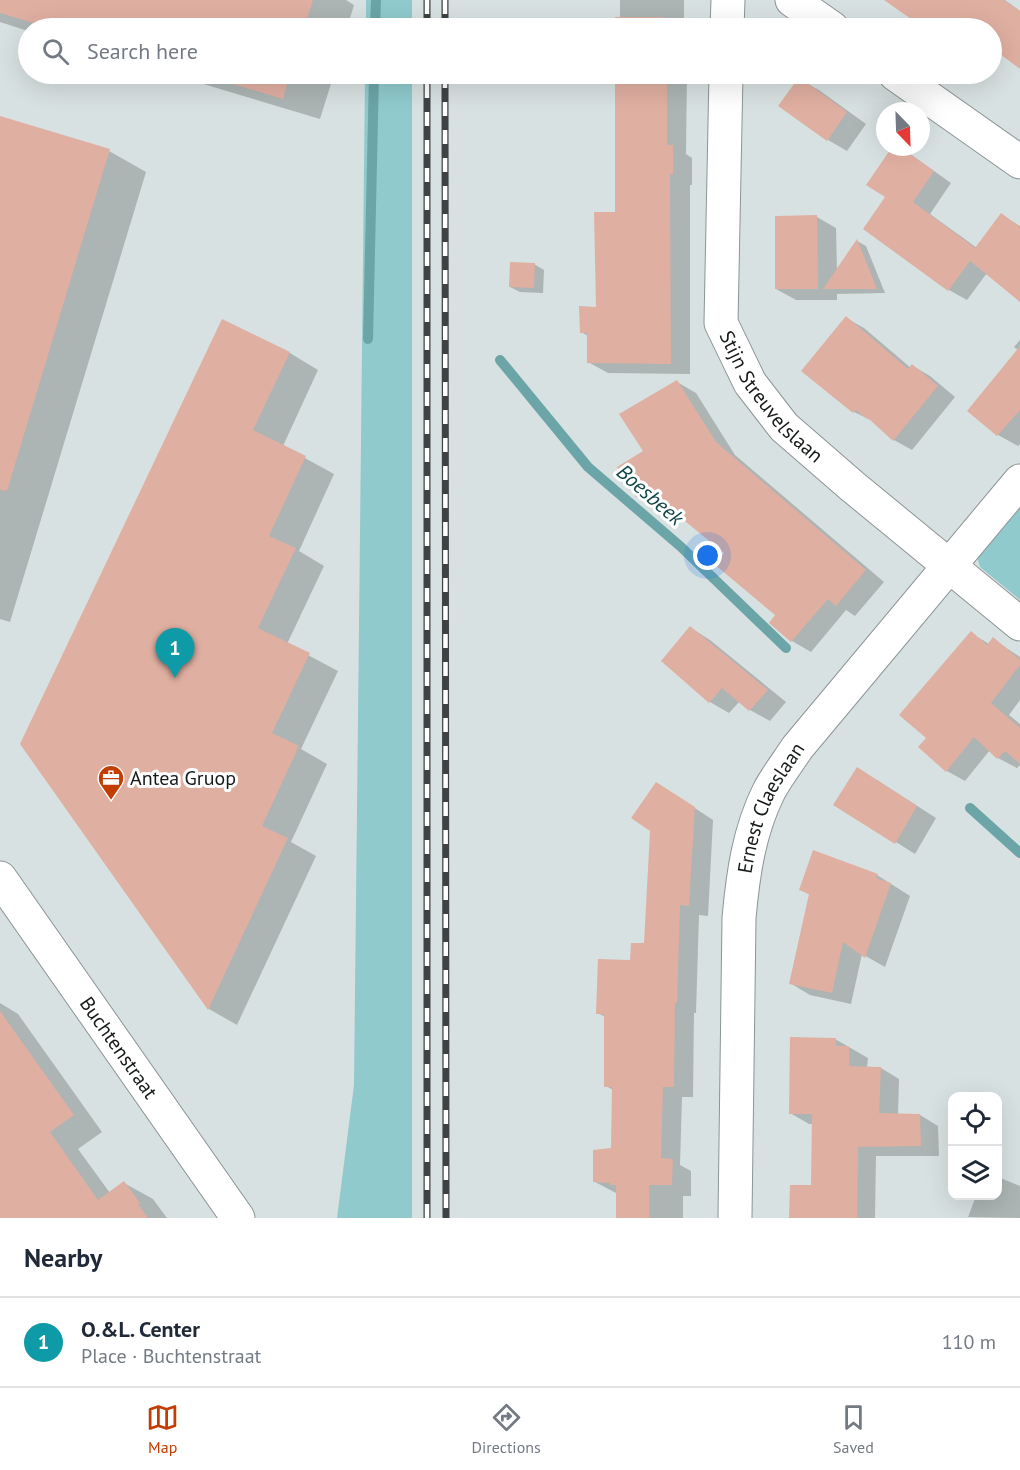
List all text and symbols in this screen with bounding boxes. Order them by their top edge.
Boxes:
search box [18,18,1002,84]
icon: search [39,35,72,68]
text: Search here [87,37,198,65]
north arrow [876,102,930,156]
street label: Stijn Streuvelslaan [714,326,829,468]
water label: Boesbeek [611,458,691,532]
your location [693,541,722,570]
pin: 1 [156,628,195,678]
street label: Ernest Claeslaan [731,737,810,875]
office icon: Antea Gruop [96,763,126,801]
place label: Antea Gruop [130,765,236,791]
street label: Buchtenstraat [74,991,164,1104]
map controls [948,1092,1002,1200]
button: locate [948,1092,1002,1146]
button: layers [948,1146,1002,1200]
text: Nearby [24,1241,102,1274]
text: O.&L. Center [81,1315,200,1343]
text: 1 [38,1329,49,1355]
text: 110 m [942,1329,996,1355]
text: Place · Buchtenstraat [81,1343,261,1369]
tab: Map [146,1401,179,1457]
tab: Directions [472,1401,541,1457]
tab: Saved [833,1401,874,1457]

